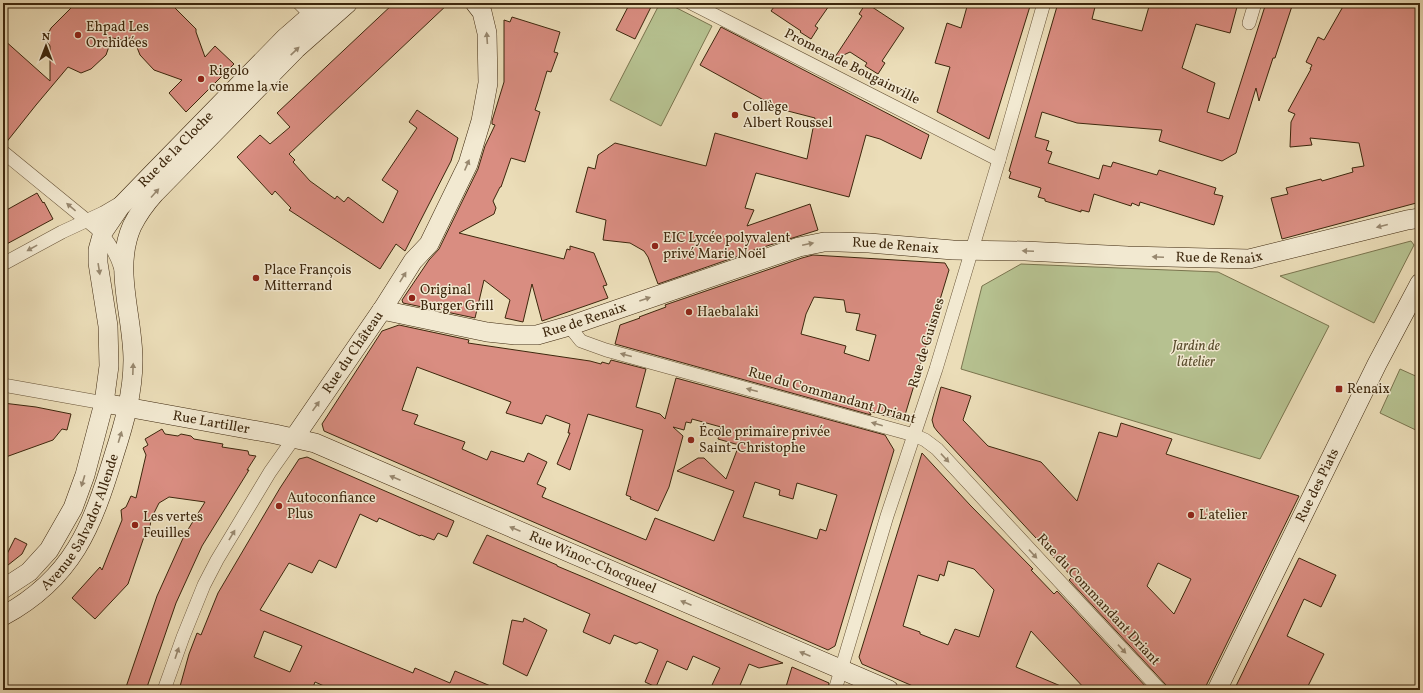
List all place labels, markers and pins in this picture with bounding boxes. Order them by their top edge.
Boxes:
place label: Ehpad Les Orchidées [86,18,149,53]
marker: Ehpad Les Orchidées [73,30,83,40]
place label: Rigolo comme la vie [209,62,289,97]
marker: Rigolo comme la vie [196,74,206,84]
place label: Collège Albert Roussel [743,98,832,133]
marker: Collège Albert Roussel [730,110,740,120]
place label: EIC Lycée polyvalent privé Marie Noël [663,229,791,264]
marker: EIC Lycée polyvalent privé Marie Noël [650,241,660,251]
place label: Place François Mitterrand [264,261,352,296]
marker: Place François Mitterrand [251,273,261,283]
place label: Original Burger Grill [420,281,494,316]
marker: Original Burger Grill [407,293,417,303]
place label: Haebalaki [697,303,759,322]
marker: Haebalaki [684,307,694,317]
place label: Renaix [1347,380,1390,399]
marker: Renaix [1334,384,1344,394]
place label: École primaire privée Saint-Christophe [699,423,831,458]
marker: École primaire privée Saint-Christophe [686,435,696,445]
place label: Autoconfiance Plus [287,489,376,524]
marker: Autoconfiance Plus [274,501,284,511]
place label: L'atelier [1199,506,1247,525]
place label: Les vertes Feuilles [143,508,203,543]
marker: L'atelier [1186,510,1196,520]
marker: Les vertes Feuilles [130,520,140,530]

